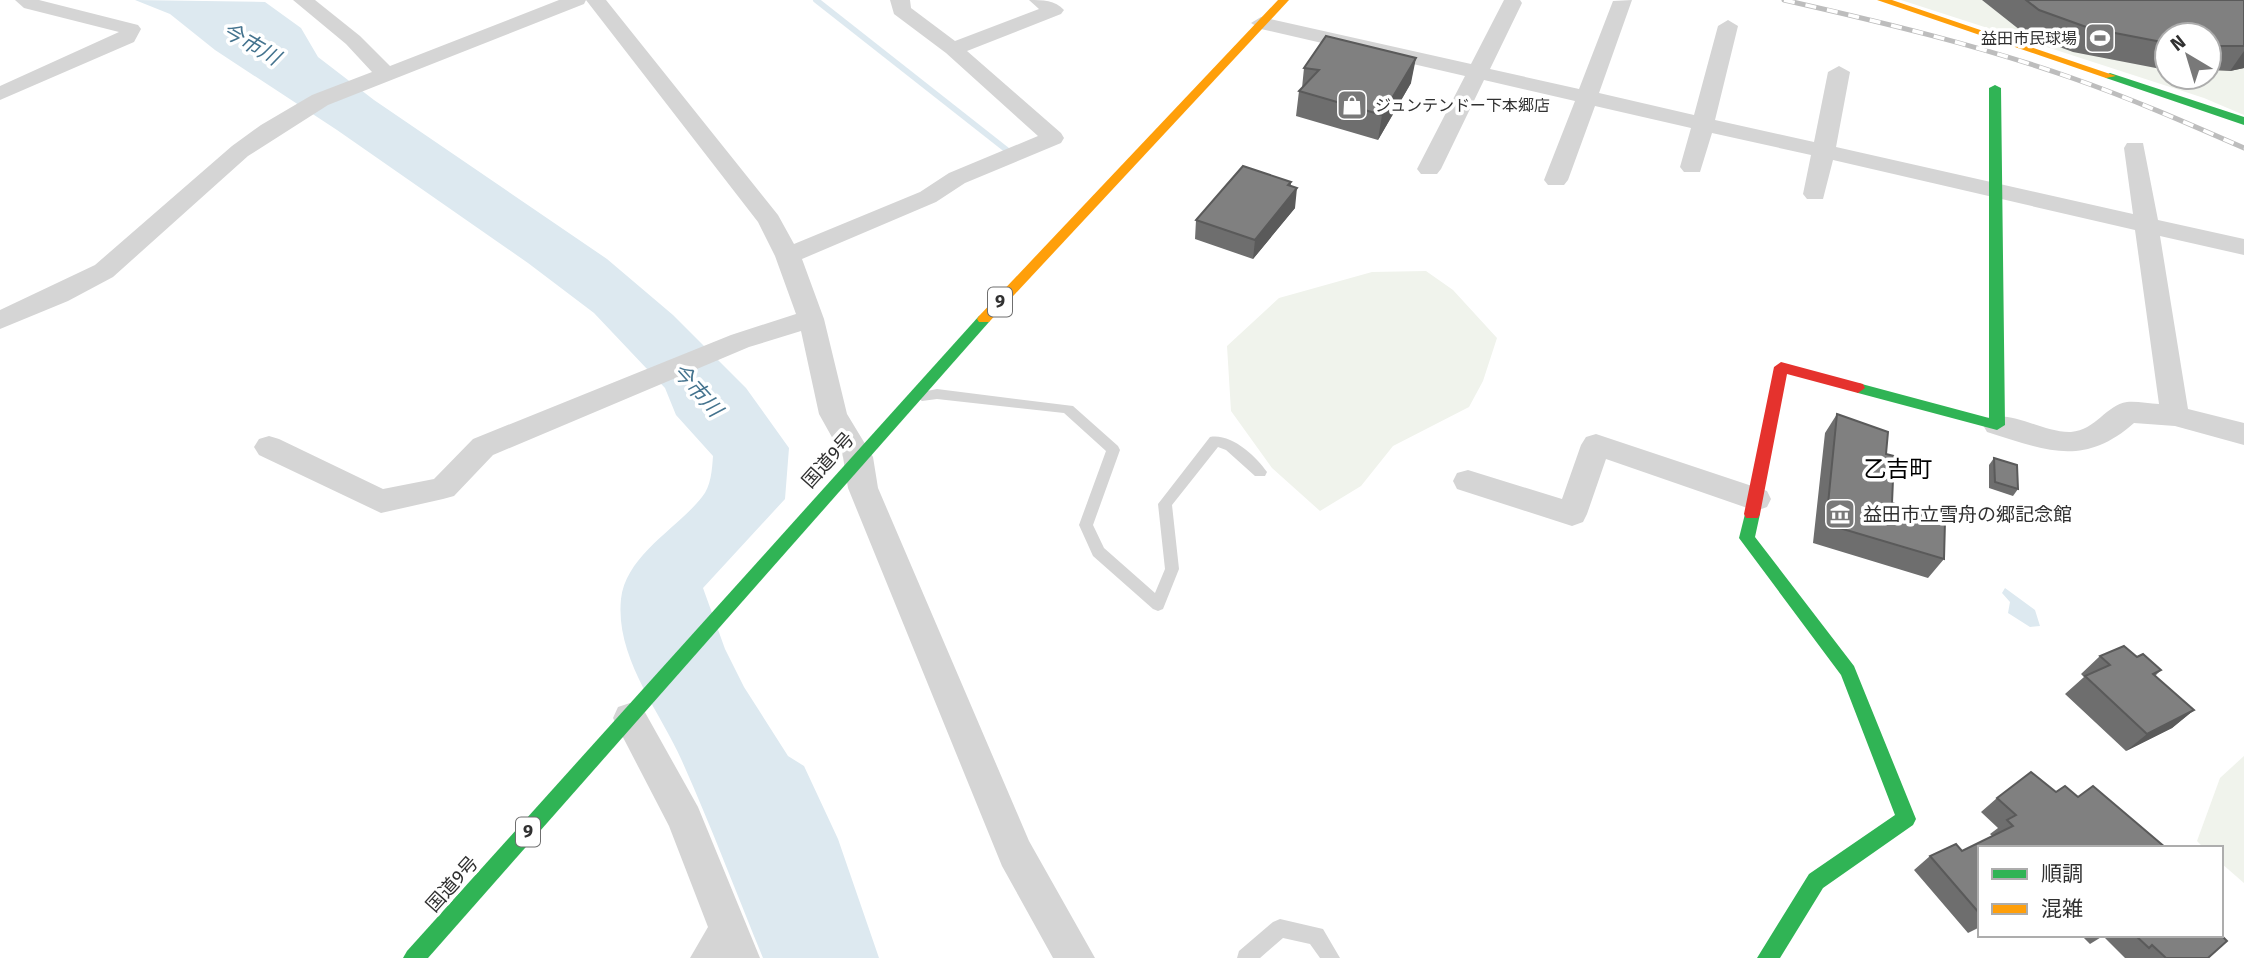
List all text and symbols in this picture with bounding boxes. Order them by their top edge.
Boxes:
water label: 今市川 [217,17,287,72]
sports icon: 益田市民球場 [2083,21,2117,55]
north arrow [2153,21,2223,91]
place label: 益田市民球場 [1981,29,2077,48]
text: N [2166,30,2190,56]
shop icon: ジュンテンドー下本郷店 [1335,88,1369,122]
place label: ジュンテンドー下本郷店 [1375,96,1550,115]
road number: 9 [988,288,1012,316]
water label: 今市川 [666,358,729,424]
street label: 国道9号 [797,427,859,493]
district label: 乙吉町 [1864,455,1933,483]
museum icon: 益田市立雪舟の郷記念館 [1823,497,1857,531]
place label: 益田市立雪舟の郷記念館 [1863,503,2072,526]
road number: 9 [516,818,540,846]
legend [1978,846,2223,937]
street label: 国道9号 [421,851,483,917]
text: 順調 [2041,861,2083,887]
text: 混雑 [2041,896,2083,922]

